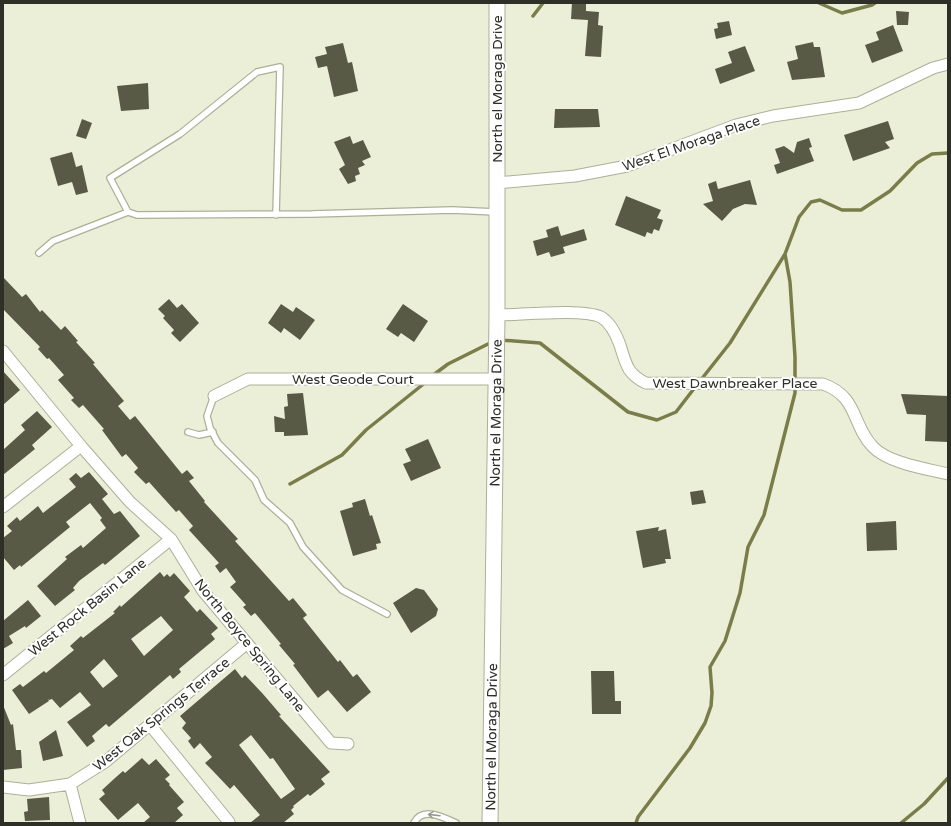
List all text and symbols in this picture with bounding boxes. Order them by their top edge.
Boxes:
street label: North el Moraga Drive [489,15,506,163]
street label: West El Moraga Place [620,112,762,175]
street label: North el Moraga Drive [487,339,506,487]
street label: West Geode Court [292,371,415,388]
street label: West Dawnbreaker Place [652,375,818,392]
street label: West Rock Basin Lane [25,555,150,660]
street label: North Boyce Spring Lane [191,575,309,715]
street label: West Oak Springs Terrace [90,654,233,775]
street label: North el Moraga Drive [482,663,501,811]
one-way arrow [428,811,441,819]

